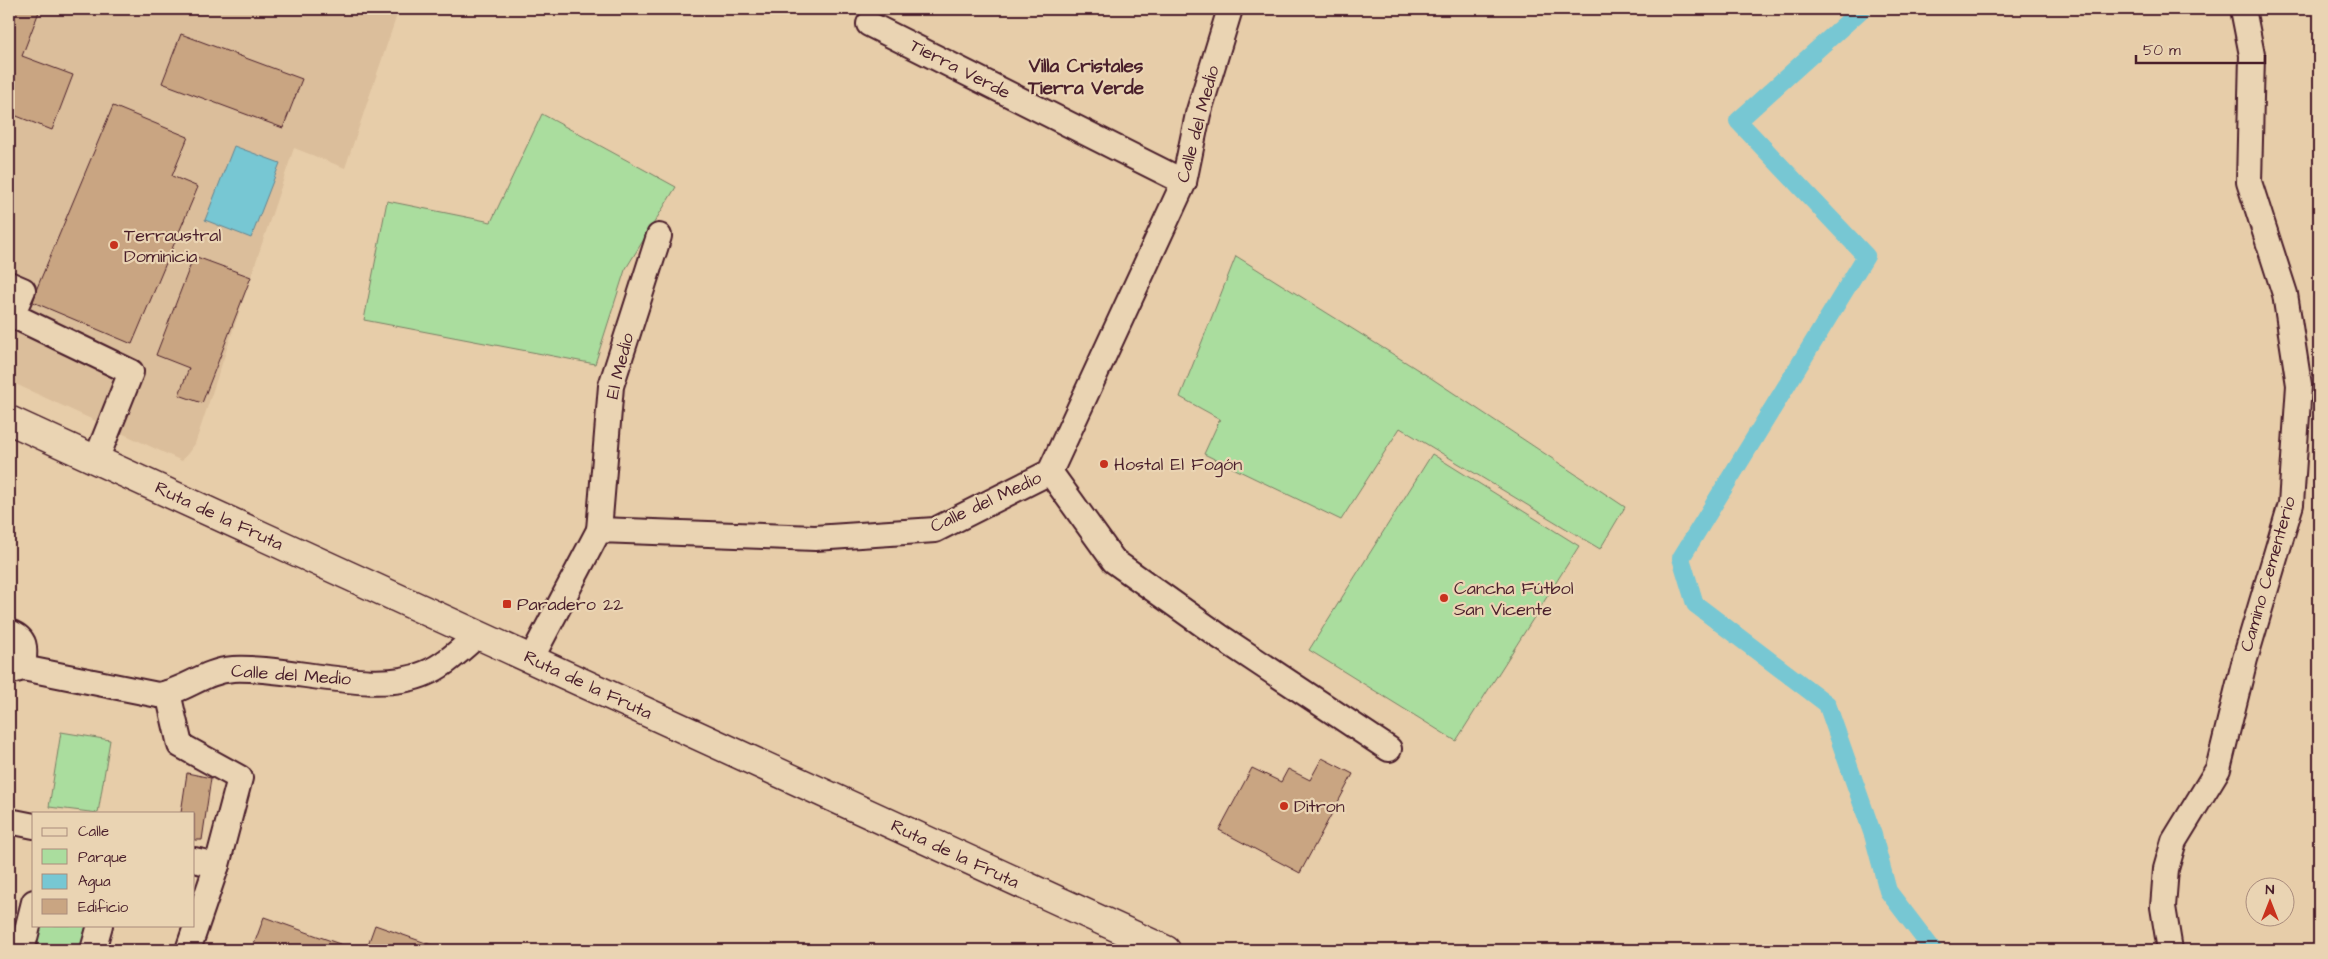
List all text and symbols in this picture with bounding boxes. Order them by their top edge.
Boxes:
scale bar [2136,32,2264,64]
street label: Tierra Verde [905,33,1015,105]
text: 50 m [2143,40,2181,61]
district label: Villa Cristales Tierra Verde [1027,53,1145,102]
street label: Calle del Medio [1170,63,1226,185]
place label: Terraustral Dominicia [124,223,222,269]
marker: Terraustral Dominicia [108,239,120,251]
street label: El Medio [600,330,640,402]
place label: Hostal El Fogón [1114,452,1242,478]
marker: Hostal El Fogón [1098,458,1110,470]
street label: Calle del Medio [926,465,1046,539]
street label: Ruta de la Fruta [151,475,287,557]
street label: Camino Cementerio [2234,494,2302,654]
place label: Cancha Fútbol San Vicente [1454,576,1574,622]
place label: Paradero 22 [517,592,624,617]
marker: Cancha Fútbol San Vicente [1438,592,1450,604]
marker: Paradero 22 [501,598,513,610]
street label: Ruta de la Fruta [520,644,656,726]
street label: Calle del Medio [230,658,352,692]
place label: Ditron [1294,794,1345,819]
marker: Ditron [1278,800,1290,812]
legend [32,812,195,926]
street label: Ruta de la Fruta [887,813,1023,895]
text: Calle [78,821,109,842]
text: Parque [78,847,127,868]
text: Agua [78,871,111,893]
north arrow [2246,876,2296,926]
text: N [2266,880,2275,900]
text: Edificio [78,897,129,918]

